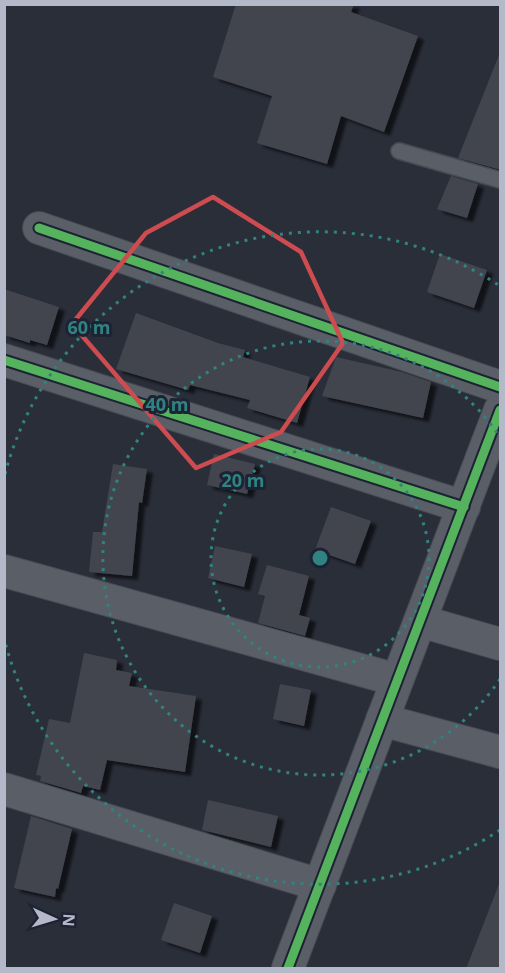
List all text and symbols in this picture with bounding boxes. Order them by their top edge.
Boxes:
text: 60 m [68,315,110,339]
text: 40 m [146,392,188,416]
text: 20 m [222,468,264,492]
centre of rings [310,548,330,568]
north arrow [24,889,84,949]
text: N [58,913,80,927]

